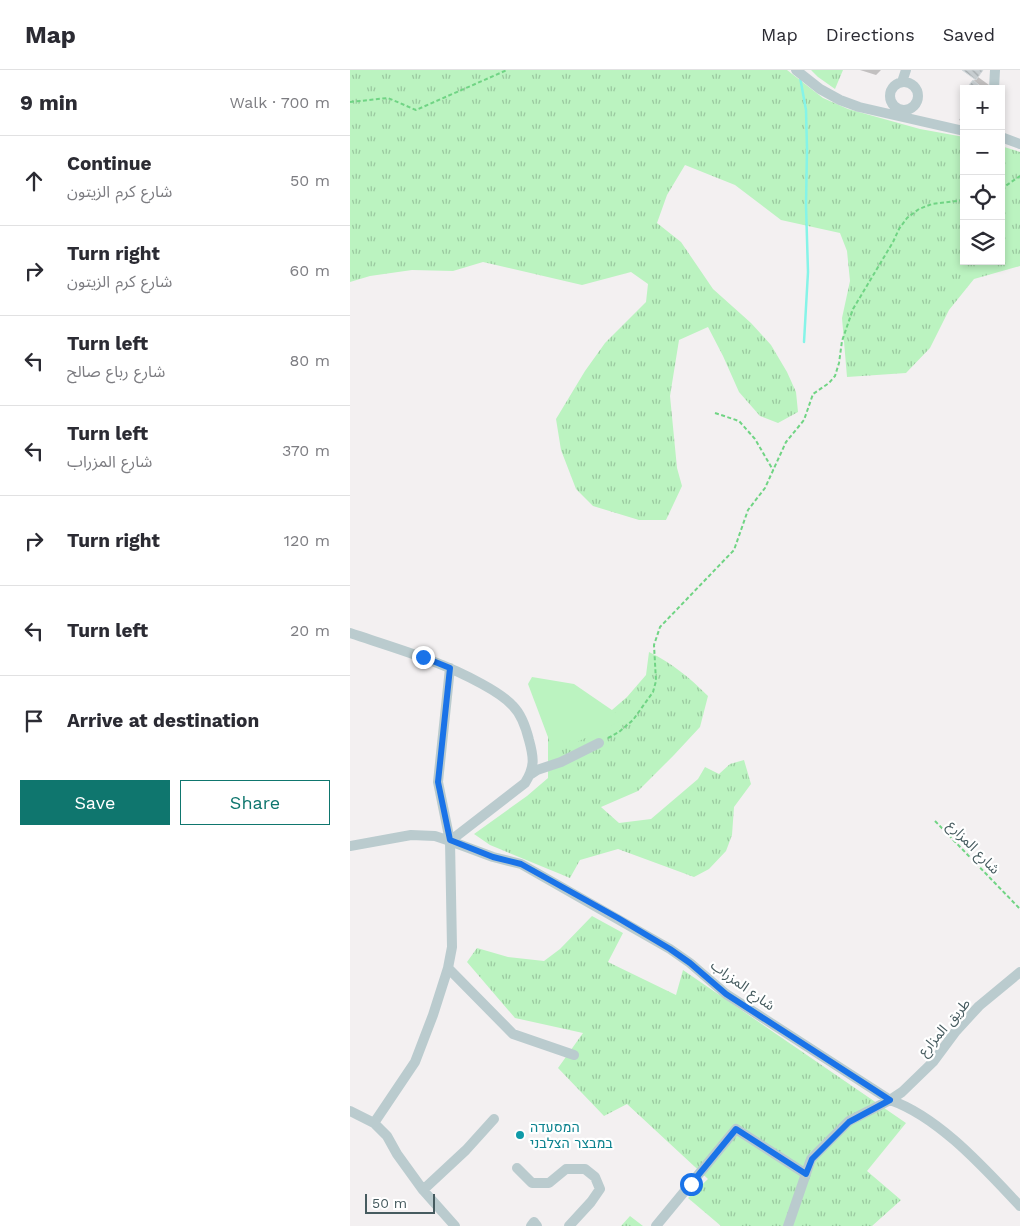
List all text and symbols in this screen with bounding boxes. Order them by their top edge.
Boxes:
text: Map [25,21,76,49]
text: Map [761,24,798,45]
text: Directions [826,24,915,45]
text: Saved [943,24,995,45]
map controls [960,85,1005,265]
button: + [960,85,1005,130]
text: 9 min [20,90,78,115]
text: Walk · 700 m [229,93,330,112]
button: − [960,130,1005,175]
text: Continue [67,152,151,175]
icon: ahead [20,167,48,195]
text: 50 m [290,171,330,190]
button: locate [960,175,1005,220]
text: شارع كرم الزيتون [67,182,172,201]
button: layers [960,220,1005,265]
text: Turn right [67,242,160,265]
icon: right [20,257,48,285]
text: 60 m [290,261,330,280]
text: شارع كرم الزيتون [67,272,172,291]
text: Turn left [67,332,148,355]
icon: left [20,347,48,375]
text: 80 m [289,351,330,370]
text: شارع رباع صالح [67,362,165,381]
text: Turn left [67,422,148,445]
icon: left [20,437,48,465]
text: 370 m [282,441,330,460]
text: شارع المزراب [67,452,152,471]
icon: right [20,527,48,555]
text: Turn right [67,529,160,552]
text: 120 m [284,531,330,550]
icon: left [20,617,48,645]
text: Turn left [67,619,148,642]
text: 20 m [290,621,330,640]
route end [412,646,435,669]
icon: arrive [20,707,48,735]
text: Arrive at destination [67,709,259,732]
button: Save [20,780,170,825]
button: Share [180,780,330,825]
street label: شارع المزارع [943,817,1003,879]
street label: شارع المزراب [706,957,778,1016]
street label: طريق المزارع [915,995,975,1061]
place label: המסעדה במבצר הצלבני [530,1119,613,1151]
marker: המסעדה במבצר הצלבני [514,1129,526,1141]
route start [680,1173,703,1196]
scale bar [365,1191,435,1214]
text: 50 m [372,1195,407,1211]

